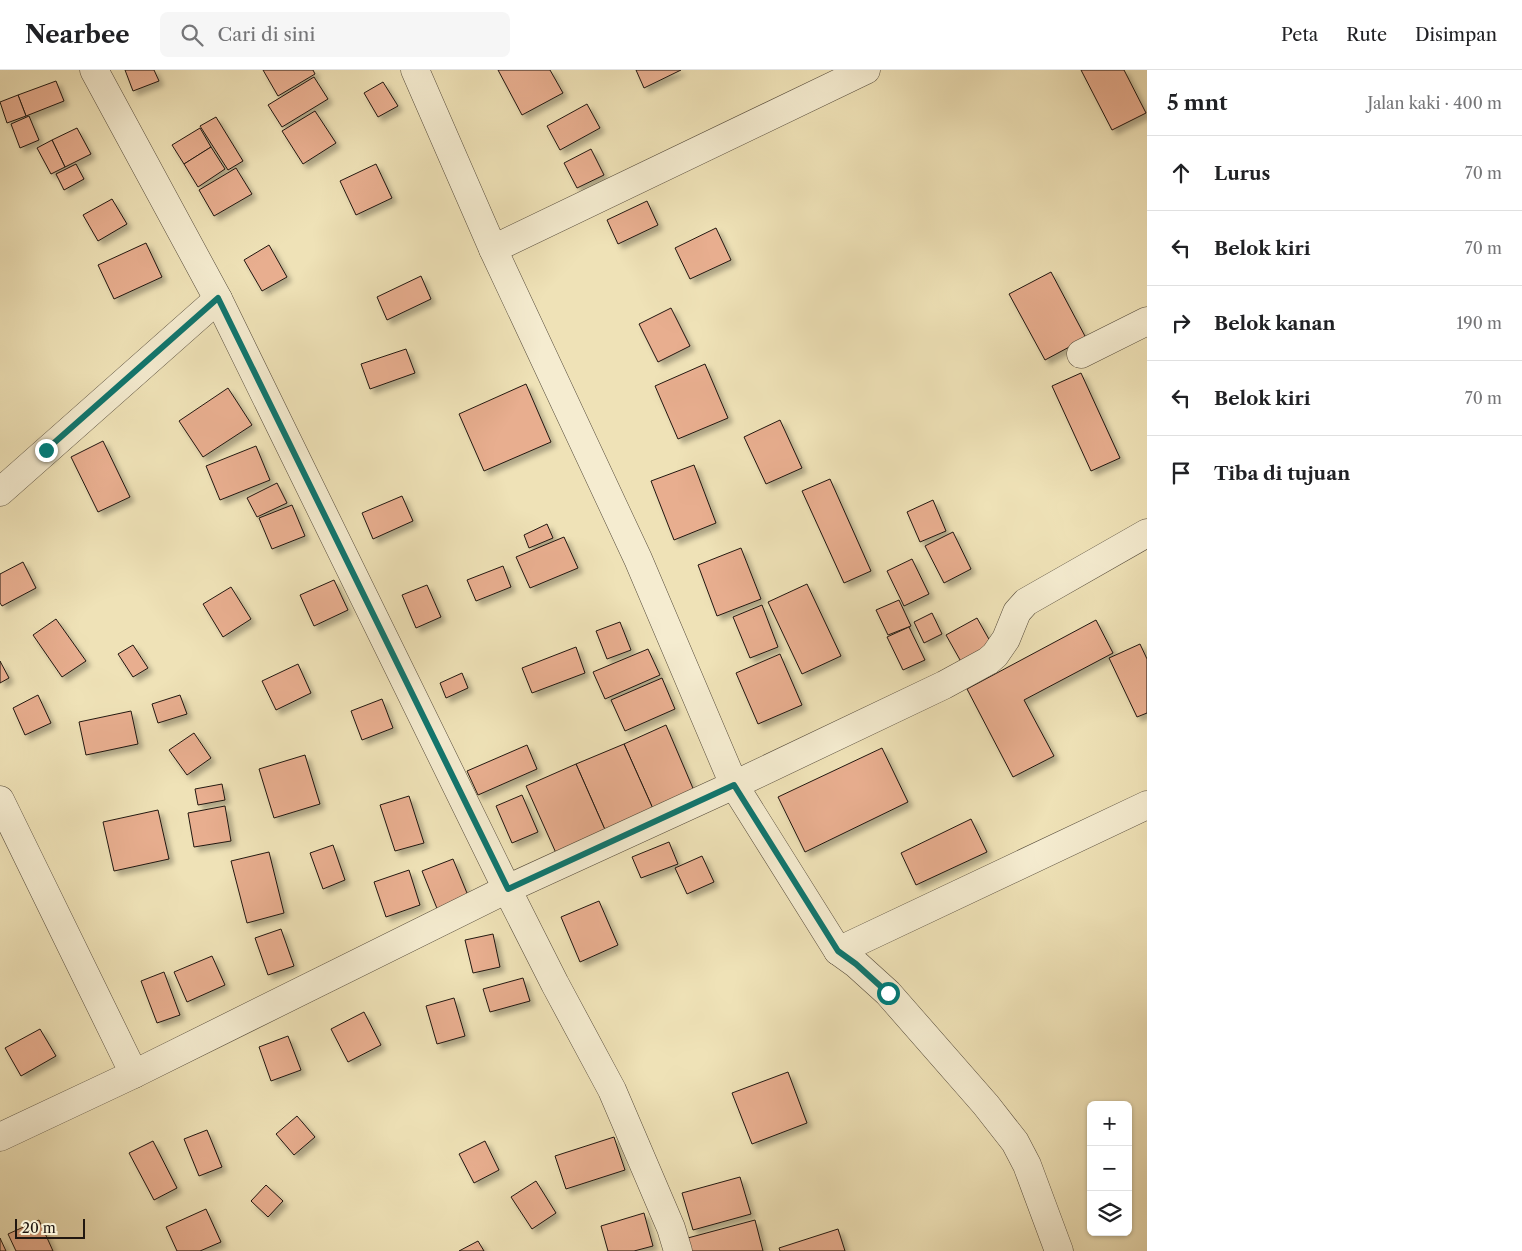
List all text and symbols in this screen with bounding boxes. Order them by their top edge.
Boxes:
search box [160,12,510,57]
text: Nearbee [25,20,130,49]
icon: search [178,21,206,49]
text: Cari di sini [218,23,315,46]
text: Peta [1281,24,1318,46]
text: Rute [1346,24,1387,46]
text: Disimpan [1415,24,1497,46]
text: 5 mnt [1167,90,1228,115]
text: Jalan kaki · 400 m [1367,93,1502,113]
icon: ahead [1167,159,1195,187]
text: Lurus [1214,162,1270,185]
text: 70 m [1465,163,1502,183]
icon: left [1167,234,1195,262]
text: Belok kiri [1214,237,1311,260]
text: 70 m [1465,238,1502,258]
icon: right [1167,309,1195,337]
text: Belok kanan [1214,312,1336,335]
text: 190 m [1457,313,1502,333]
icon: left [1167,384,1195,412]
text: Belok kiri [1214,387,1311,410]
text: 70 m [1465,388,1502,408]
route end [35,439,58,462]
icon: arrive [1167,459,1195,487]
text: Tiba di tujuan [1214,462,1350,485]
route start [877,982,900,1005]
map controls [1087,1101,1132,1236]
button: + [1087,1101,1132,1146]
button: − [1087,1146,1132,1191]
button: layers [1087,1191,1132,1236]
scale bar [15,1216,85,1239]
text: 20 m [22,1219,56,1237]

